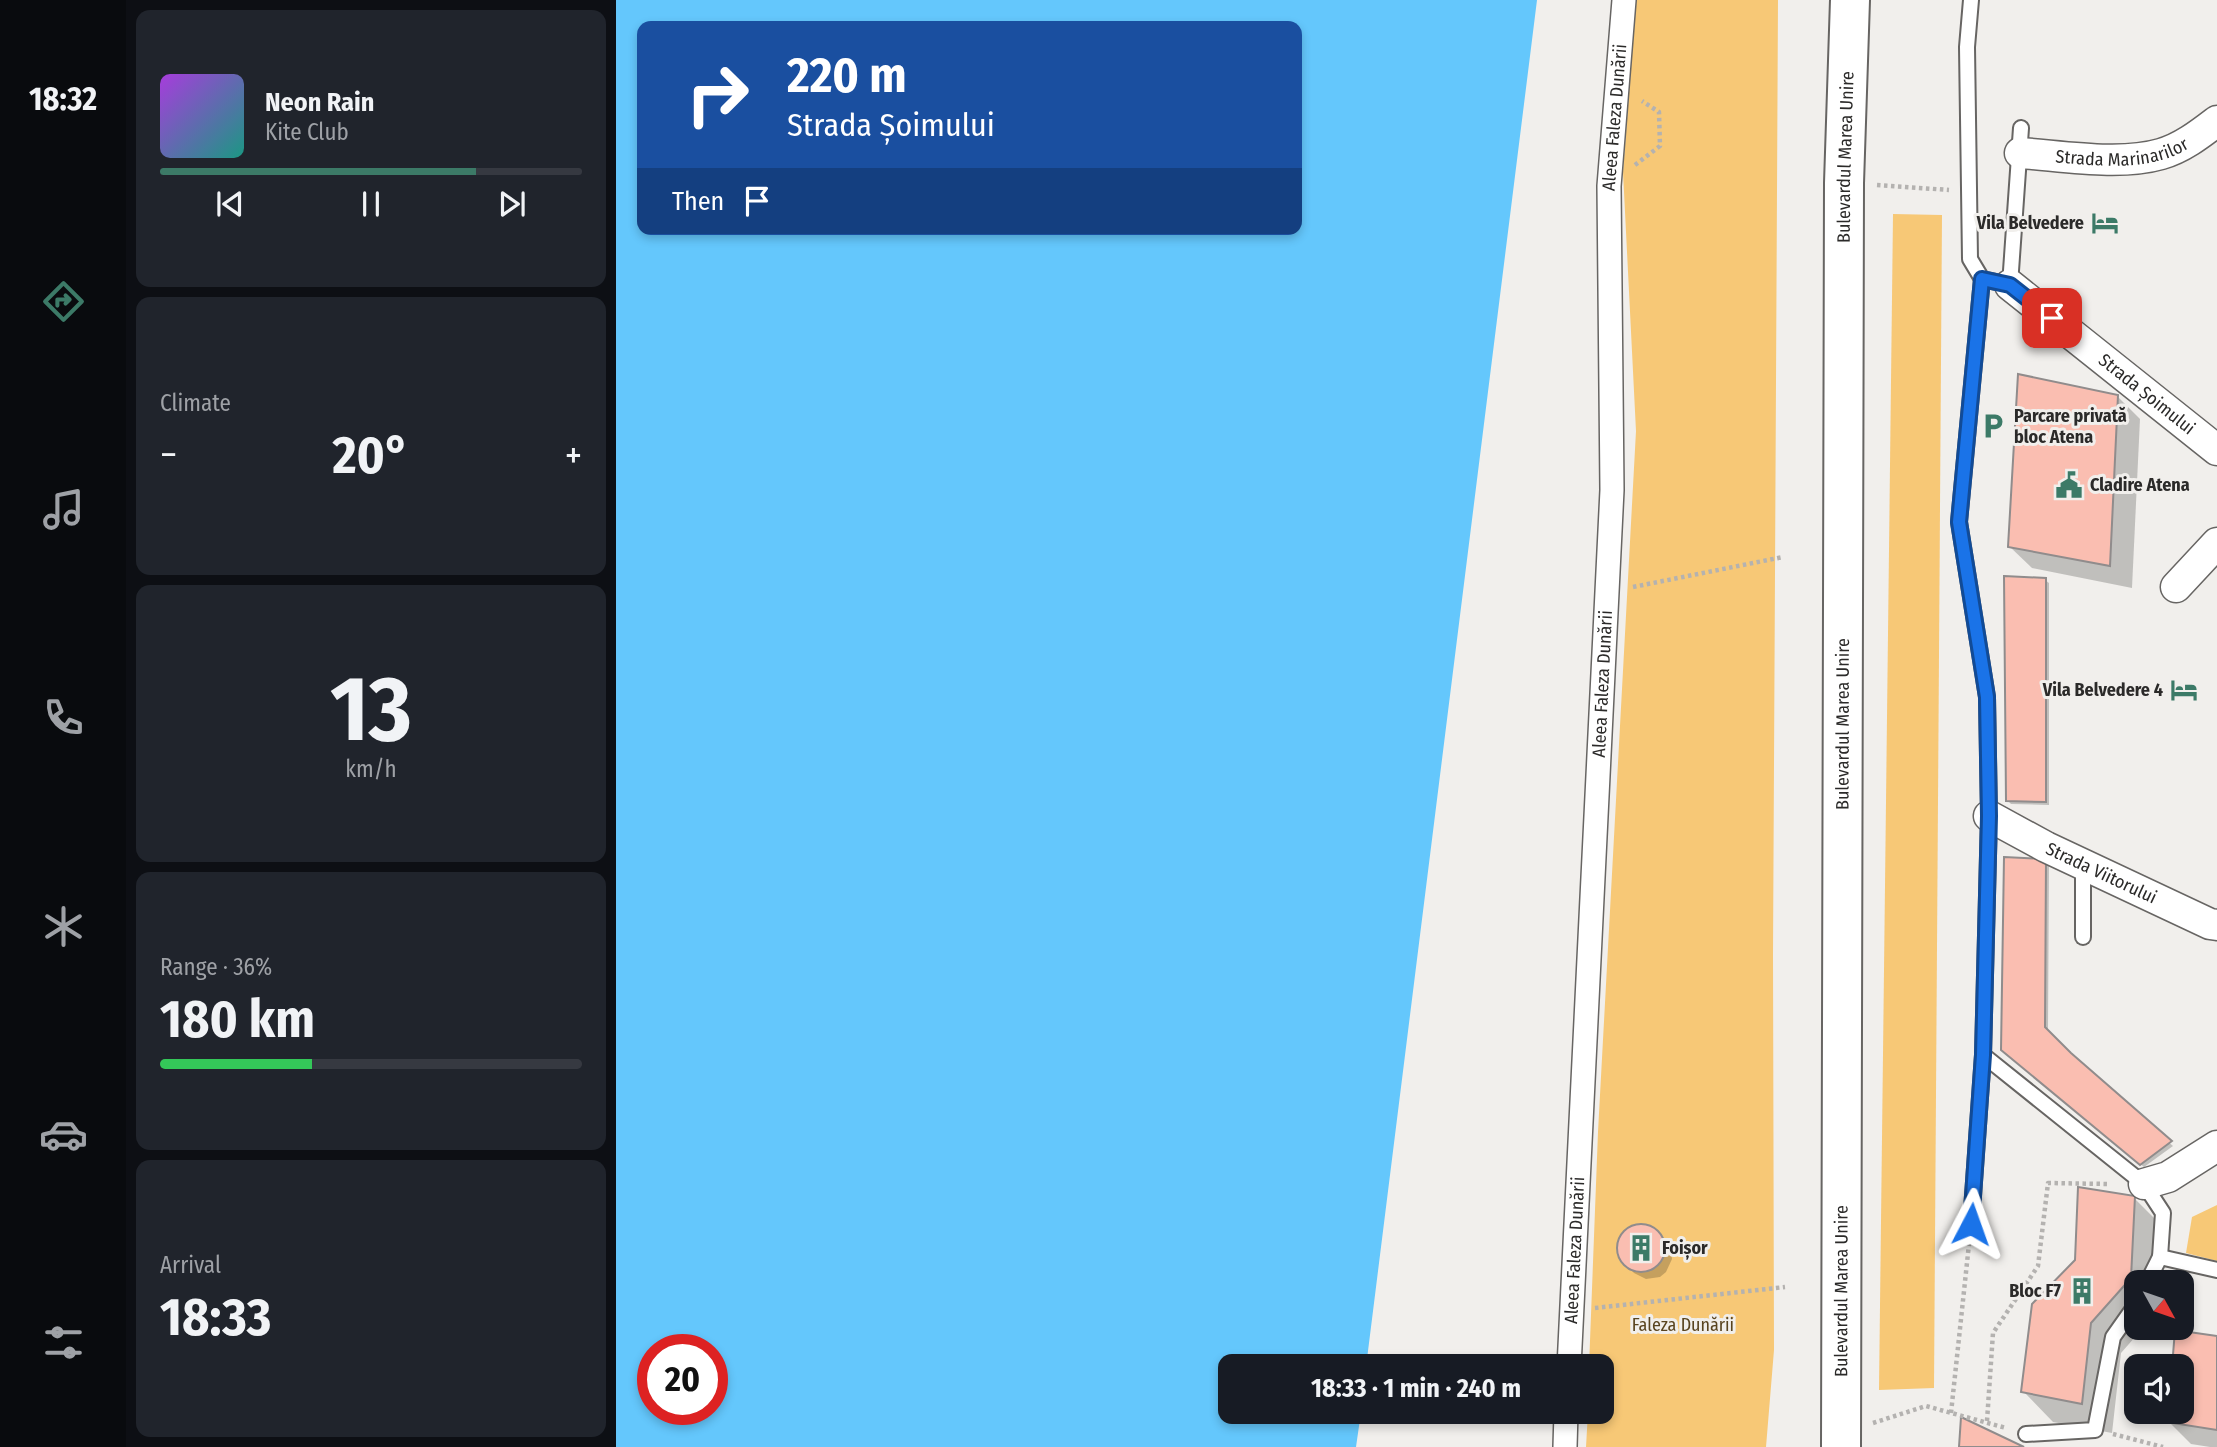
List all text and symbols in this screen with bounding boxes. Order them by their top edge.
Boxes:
street label: Aleea Faleza Dunării [1598,43,1631,192]
text: 220 m [787,46,907,105]
icon: right [672,49,763,140]
street label: Bulevardul Marea Unire [1833,71,1859,243]
text: 18:32 [29,80,97,118]
text: Neon Rain [265,87,374,118]
text: Strada Șoimului [787,106,995,144]
text: Kite Club [265,118,349,146]
street label: Strada Marinarilor [2055,133,2193,171]
icon: arrive [738,182,776,220]
icon: previous [211,185,249,223]
icon: pause [352,185,390,223]
icon: next [493,185,531,223]
text: Then [672,186,724,217]
hotel icon: Vila Belvedere [2090,208,2120,238]
place label: Vila Belvedere [1976,212,2084,234]
icon: directions [39,277,88,326]
pin [2022,288,2082,348]
icon: arrive [2033,299,2071,337]
street label: Strada Șoimului [2094,349,2199,439]
text: Climate [160,389,231,417]
place label: Parcare privată bloc Atena [2014,405,2127,448]
parking icon: Parcare privată bloc Atena [1978,411,2008,441]
text: 20° [333,424,409,487]
text: − [160,432,177,478]
text: + [565,432,582,478]
public building icon: Cladire Atena [2054,470,2084,500]
place label: Cladire Atena [2090,474,2190,496]
icon: music [39,485,88,534]
street label: Aleea Faleza Dunării [1588,610,1617,758]
street label: Bulevardul Marea Unire [1832,638,1854,810]
text: 13 [330,655,412,764]
hotel icon: Vila Belvedere 4 [2169,675,2199,705]
place label: Vila Belvedere 4 [2042,679,2163,701]
icon: phone [39,693,88,742]
text: km/h [345,755,397,783]
street label: Strada Viitorului [2042,838,2160,908]
icon: climate [39,902,88,951]
text: Range · 36% [160,953,272,981]
text: 180 km [160,988,315,1051]
icon: car [39,1110,88,1159]
street label: Aleea Faleza Dunării [1560,1176,1589,1324]
position arrow [1934,1187,2008,1261]
street label: Bulevardul Marea Unire [1830,1205,1853,1377]
building icon: Foișor [1626,1233,1656,1263]
place label: Foișor [1662,1237,1708,1260]
text: Arrival [160,1251,221,1279]
north arrow [2124,1270,2194,1340]
map controls [2124,1270,2194,1424]
building icon: Bloc F7 [2067,1276,2097,1306]
place label: Bloc F7 [2009,1280,2061,1302]
text: 18:33 [160,1286,271,1349]
park label: Faleza Dunării [1632,1314,1734,1336]
icon: filters [39,1318,88,1367]
speed limit sign: 20 [637,1334,728,1425]
button: sound [2124,1354,2194,1424]
text: 18:33 · 1 min · 240 m [1311,1373,1521,1404]

